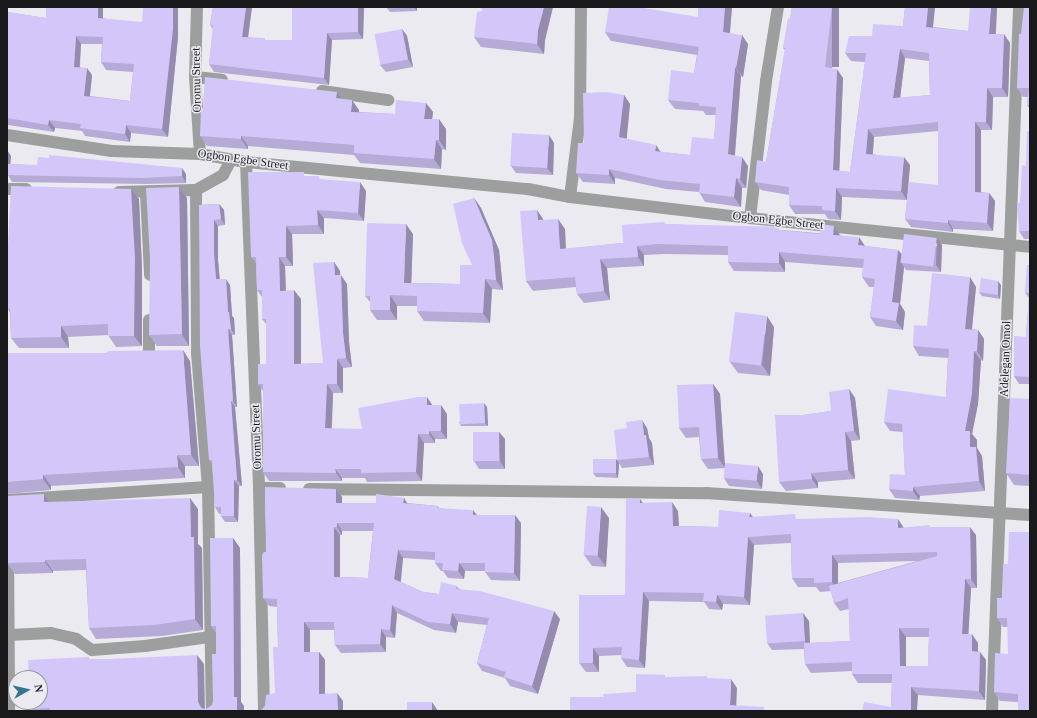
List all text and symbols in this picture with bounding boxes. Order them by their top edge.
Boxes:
street label: Oromu Street [189,47,205,113]
street label: Ogbon Egbe Street [197,147,289,173]
street label: Ogbon Egbe Street [732,209,824,233]
street label: Adelegan Omol [997,321,1015,397]
street label: Oromu Street [249,404,265,470]
north arrow [8,670,48,710]
text: N [32,684,45,693]

